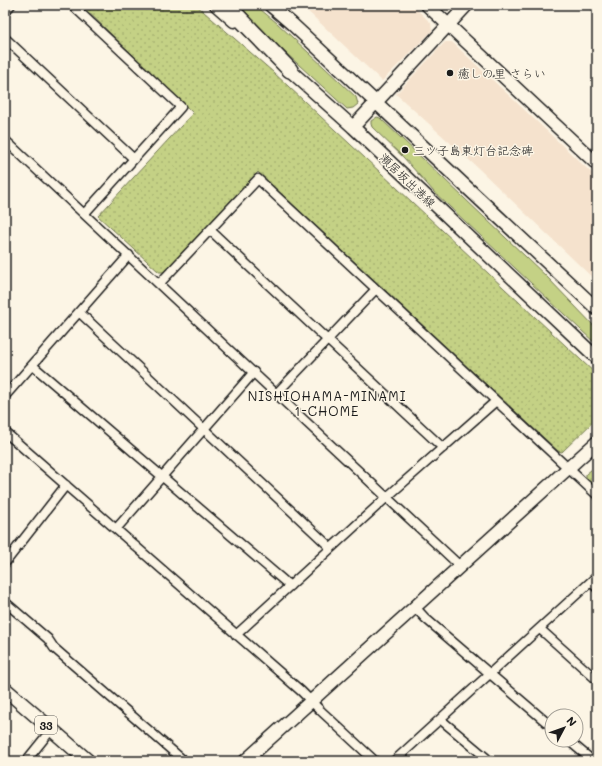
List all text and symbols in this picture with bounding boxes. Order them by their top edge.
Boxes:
place label: 癒しの里 さらい [458,65,546,81]
marker: 癒しの里 さらい [445,68,455,78]
place label: 三ツ子島東灯台記念碑 [413,142,533,158]
marker: 三ツ子島東灯台記念碑 [400,145,410,155]
street label: 瀬居坂出港線 [377,149,439,211]
district label: NISHIOHAMA-MINAMI 1-CHOME [248,387,406,419]
north arrow [544,708,584,748]
text: N [564,713,580,729]
road number: 33 [35,716,57,734]

